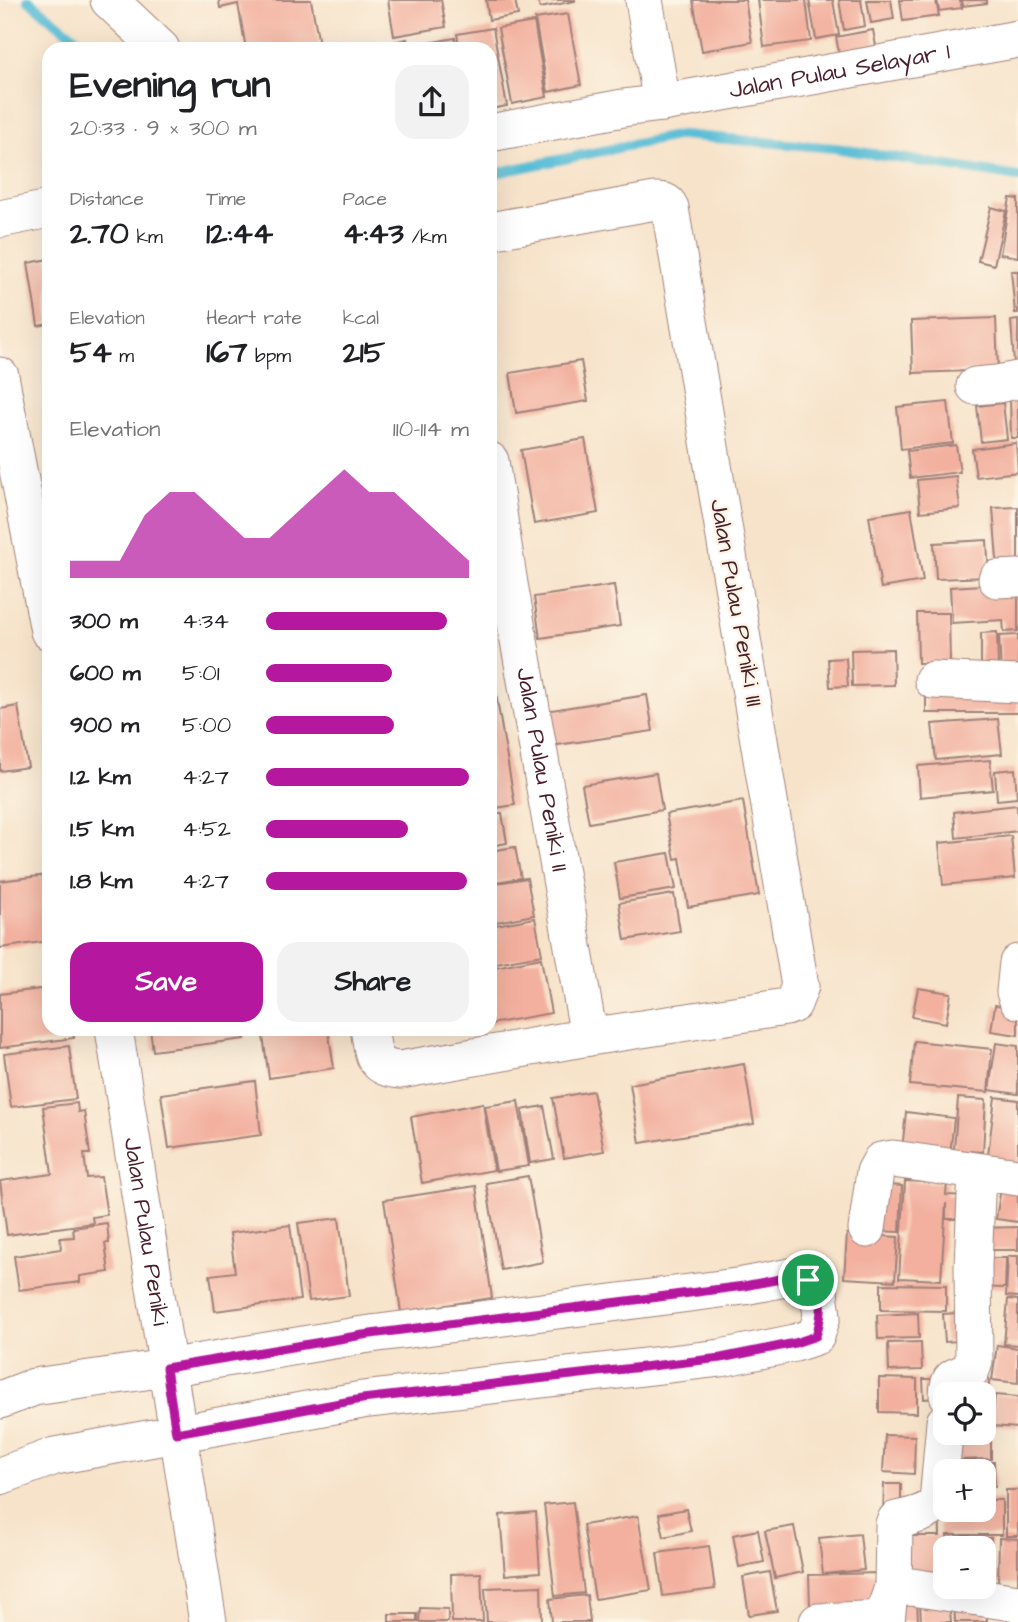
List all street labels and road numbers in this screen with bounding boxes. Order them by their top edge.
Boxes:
street label: Jalan Pulau Selayar 1 [726,35,953,108]
street label: Jalan Pulau Peniki III [701,496,771,710]
street label: Jalan Pulau Peniki II [507,665,577,875]
street label: Jalan Pulau Peniki [115,1135,177,1328]

